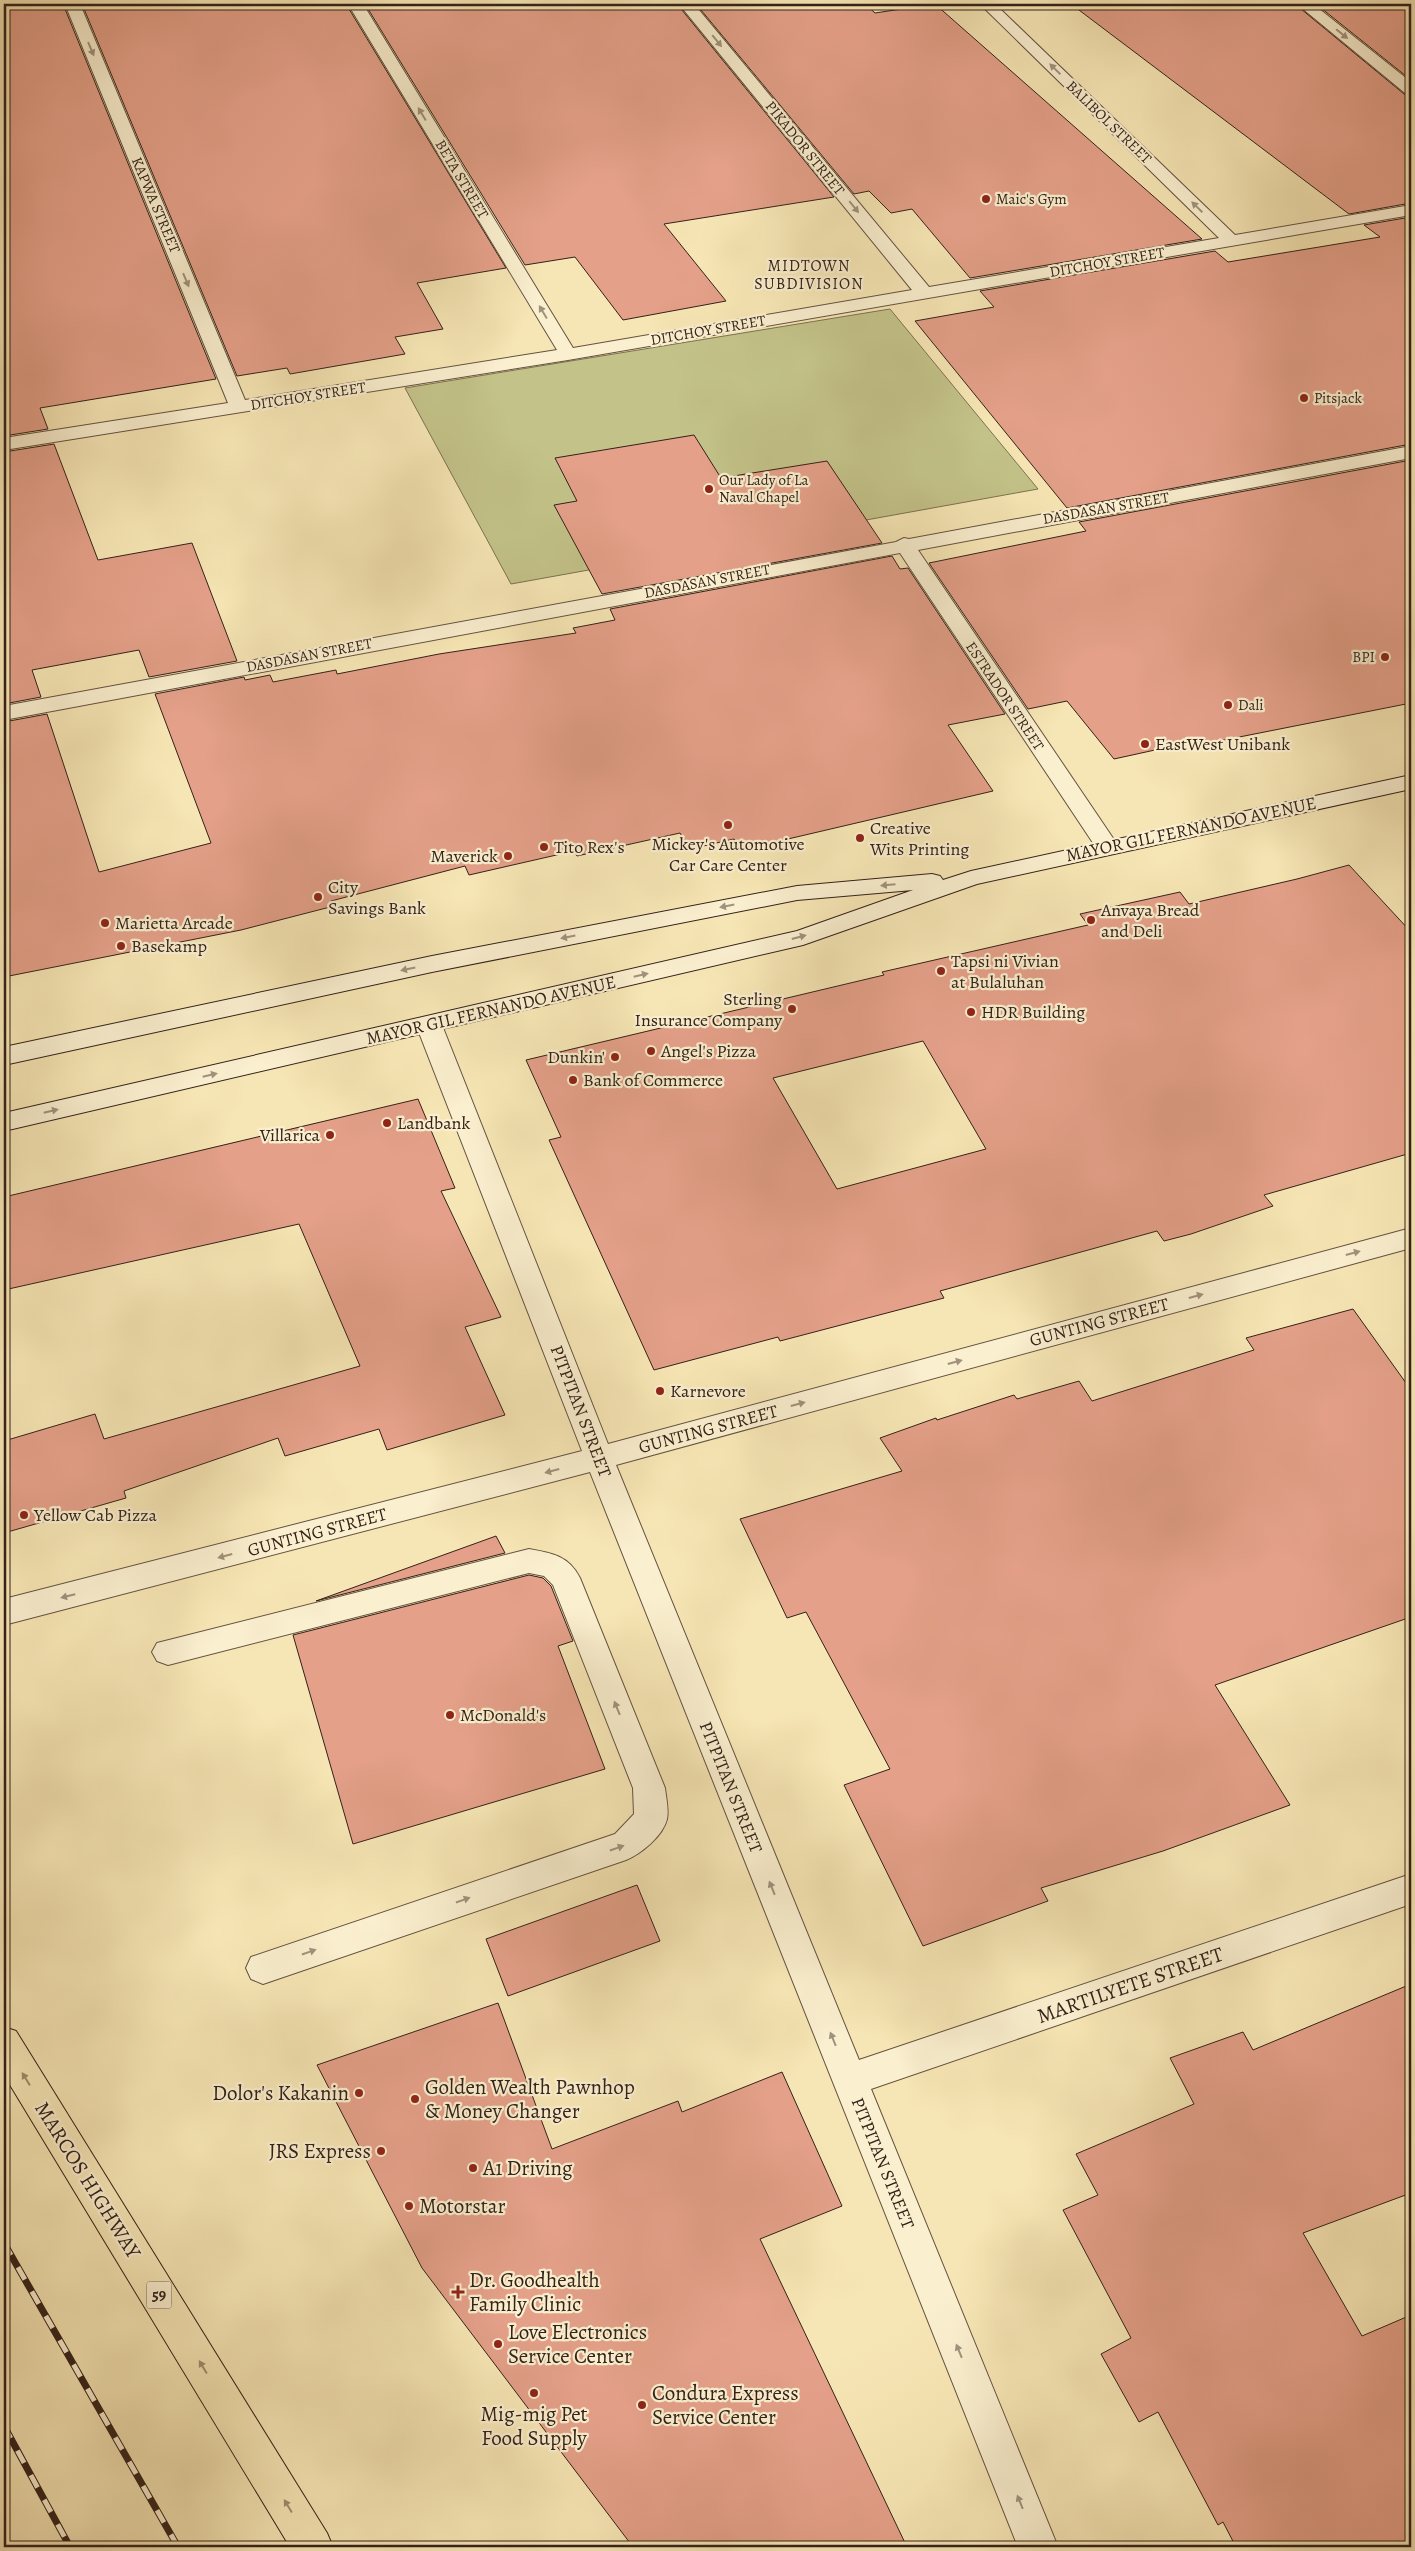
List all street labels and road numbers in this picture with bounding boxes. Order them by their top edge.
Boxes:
street label: BALIBOL STREET [1062,76,1157,169]
street label: PIKADOR STREET [761,97,850,200]
street label: BETA STREET [431,136,494,223]
street label: KAPWA STREET [127,154,186,257]
street label: DITCHOY STREET [1048,242,1167,282]
street label: DITCHOY STREET [649,310,768,350]
street label: DITCHOY STREET [249,377,368,415]
street label: DASDASAN STREET [1041,487,1172,529]
street label: DASDASAN STREET [642,559,773,603]
street label: DASDASAN STREET [244,633,375,677]
street label: ESTRADOR STREET [961,638,1049,755]
street label: MAYOR GIL FERNANDO AVENUE [1064,791,1318,867]
street label: MAYOR GIL FERNANDO AVENUE [364,970,618,1050]
street label: GUNTING STREET [1027,1292,1171,1352]
street label: PITPITAN STREET [545,1341,617,1481]
street label: GUNTING STREET [636,1399,780,1459]
street label: GUNTING STREET [245,1502,389,1562]
street label: PITPITAN STREET [694,1718,768,1856]
street label: MARTILYETE STREET [1033,1940,1227,2030]
street label: PITPITAN STREET [846,2094,920,2232]
street label: MARCOS HIGHWAY [28,2096,148,2264]
road number: 59 [146,2282,172,2308]

